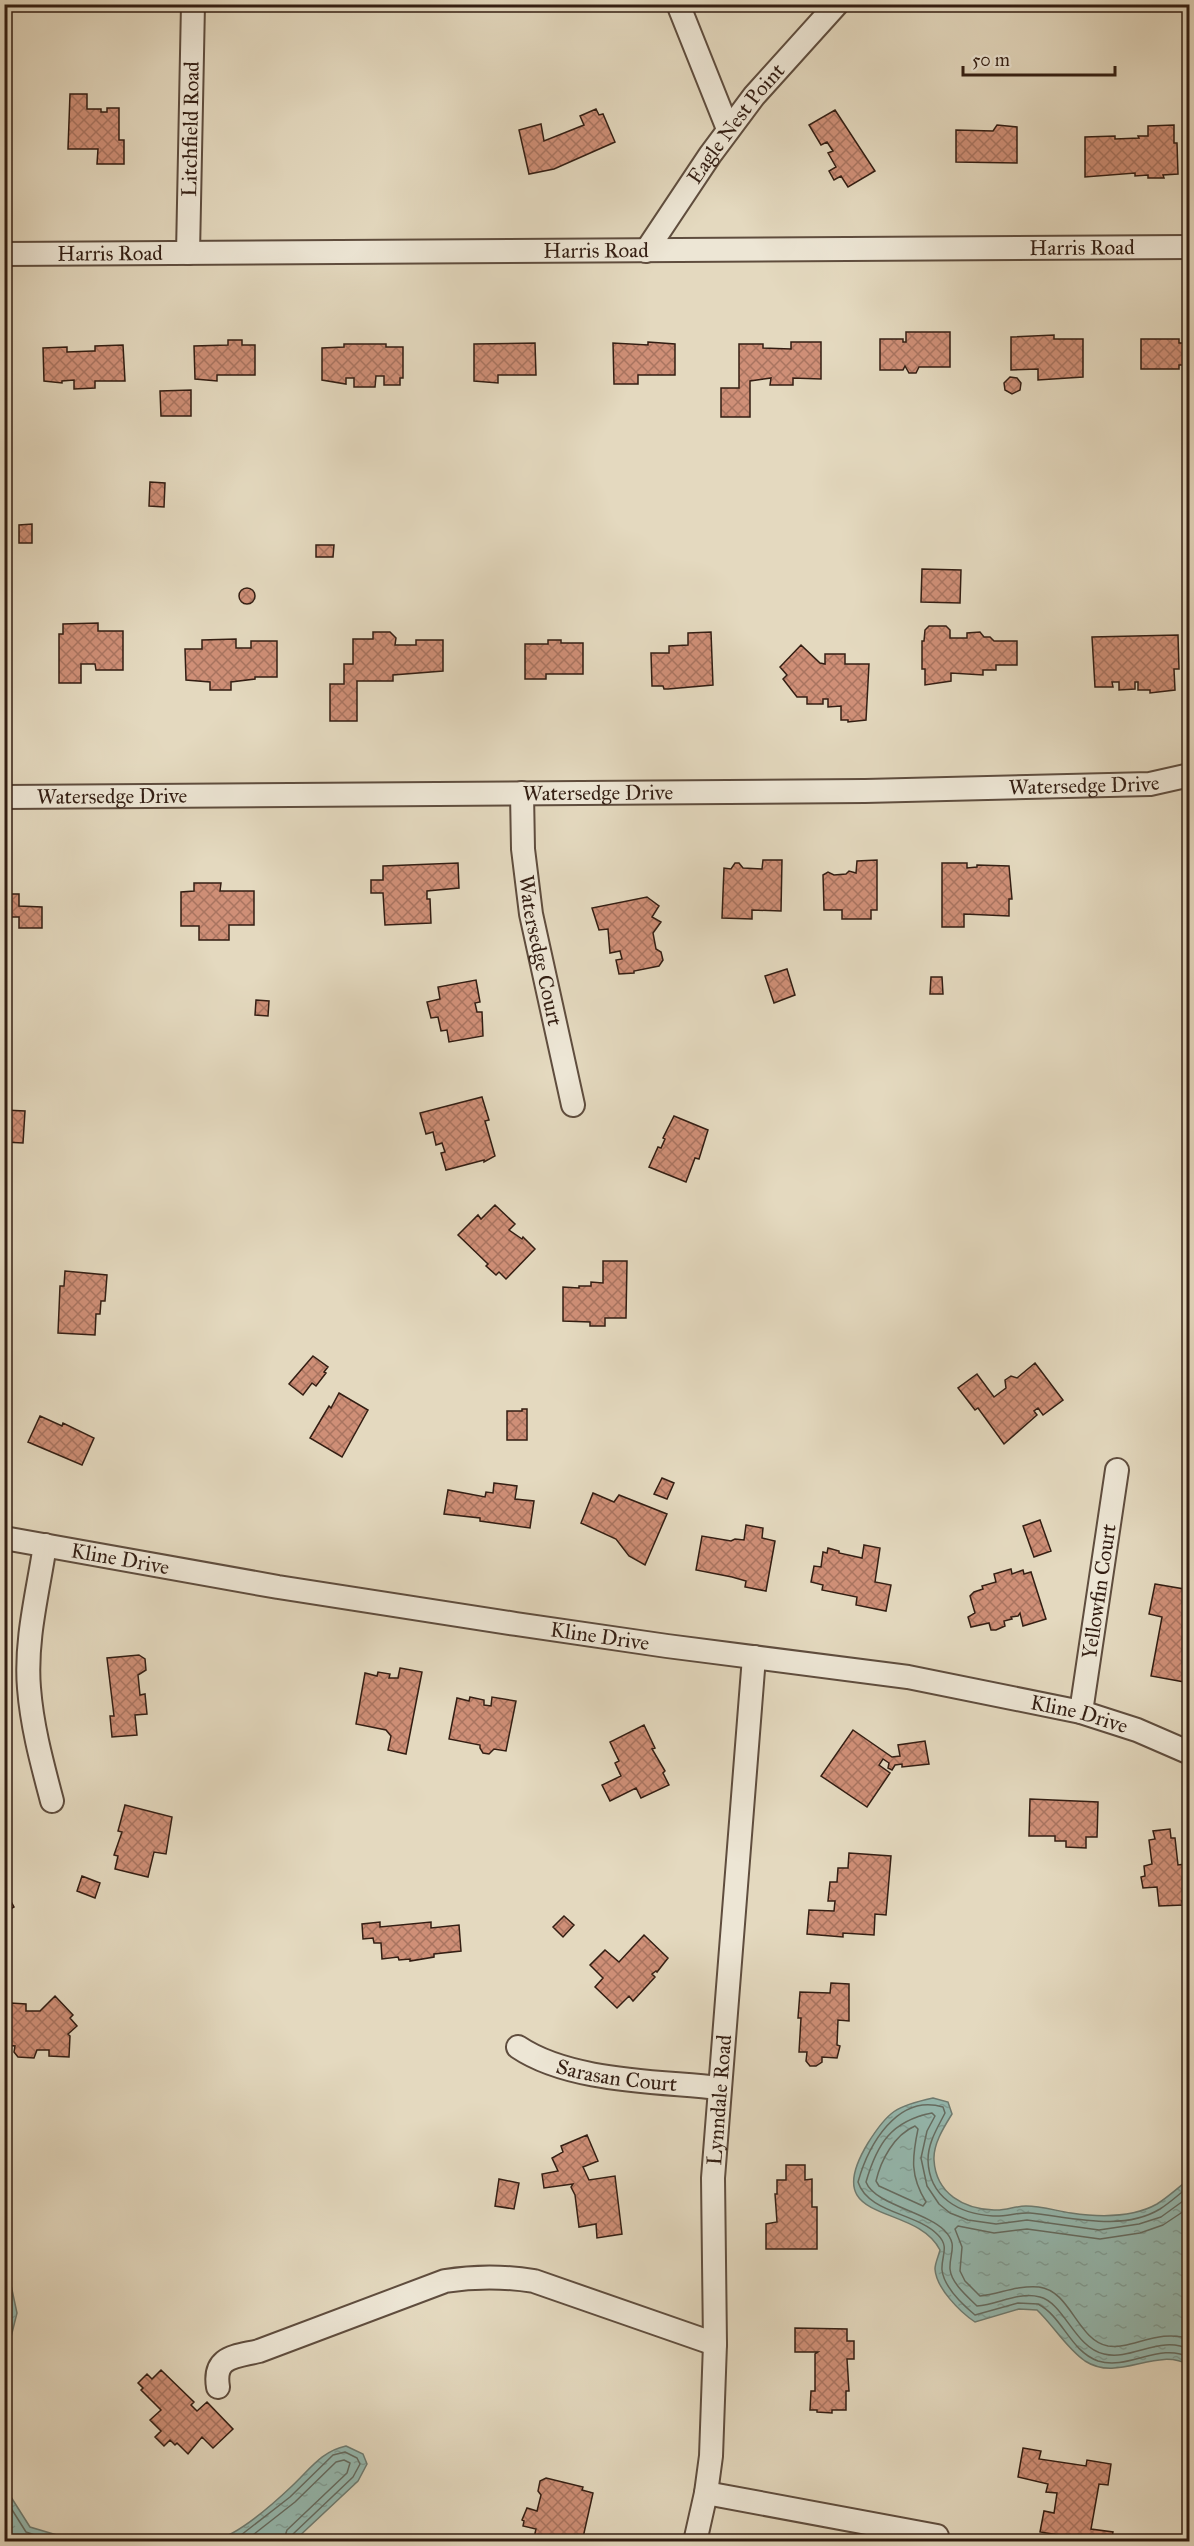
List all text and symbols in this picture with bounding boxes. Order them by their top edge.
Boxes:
scale bar [963,39,1114,77]
text: 50 m [972,49,1010,71]
street label: Eagle Nest Point [681,57,791,189]
street label: Litchfield Road [176,61,205,197]
street label: Harris Road [1029,234,1135,261]
street label: Harris Road [543,237,649,264]
street label: Harris Road [57,240,163,267]
street label: Watersedge Drive [1008,769,1162,800]
street label: Watersedge Drive [523,779,674,806]
street label: Watersedge Drive [37,783,188,810]
street label: Watersedge Court [513,873,568,1029]
street label: Yellowfin Court [1076,1522,1122,1661]
street label: Kline Drive [69,1537,172,1580]
street label: Kline Drive [549,1616,651,1656]
street label: Kline Drive [1028,1689,1131,1739]
street label: Lynndale Road [701,2033,737,2166]
street label: Sarasan Court [553,2053,679,2097]

